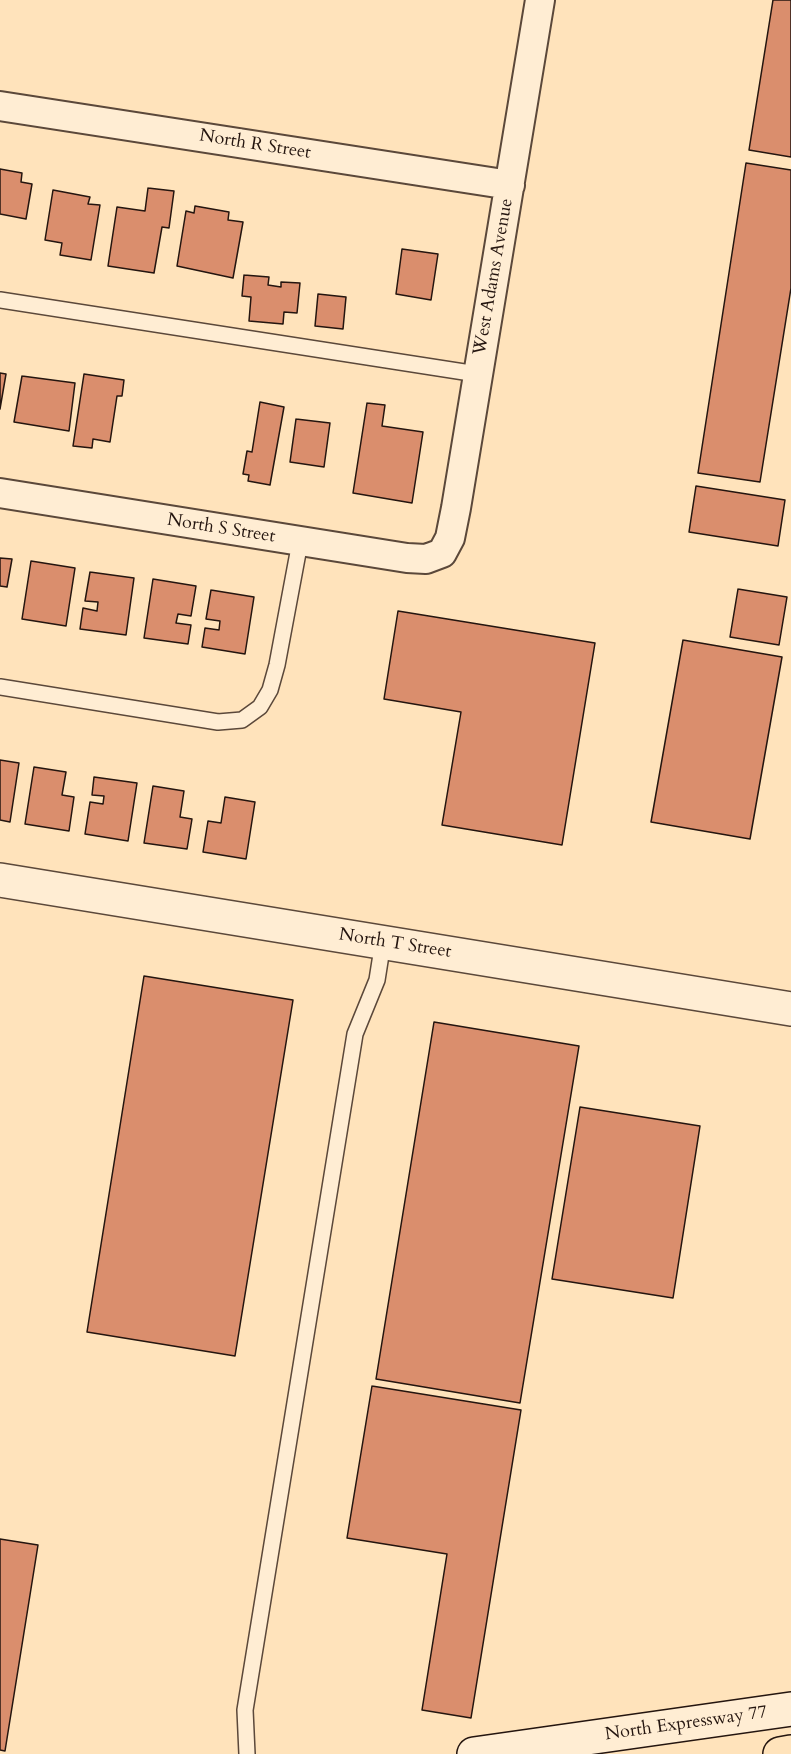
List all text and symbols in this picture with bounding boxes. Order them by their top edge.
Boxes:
street label: North R Street [198,126,312,164]
street label: West Adams Avenue [470,197,518,357]
street label: North S Street [165,510,277,548]
street label: North T Street [337,924,453,964]
street label: North Expressway 77 [604,1702,768,1746]

